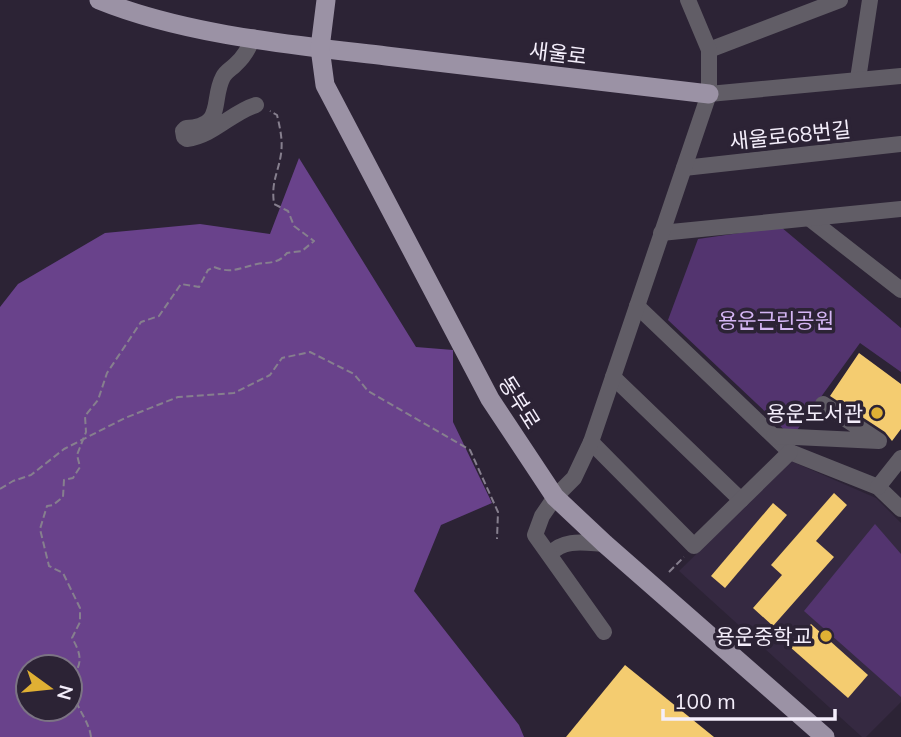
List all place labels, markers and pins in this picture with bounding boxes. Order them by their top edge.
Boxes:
place label: 용운도서관 [766,400,863,426]
marker: 용운도서관 [869,405,885,421]
place label: 용운중학교 [715,623,812,649]
marker: 용운중학교 [818,628,834,644]

